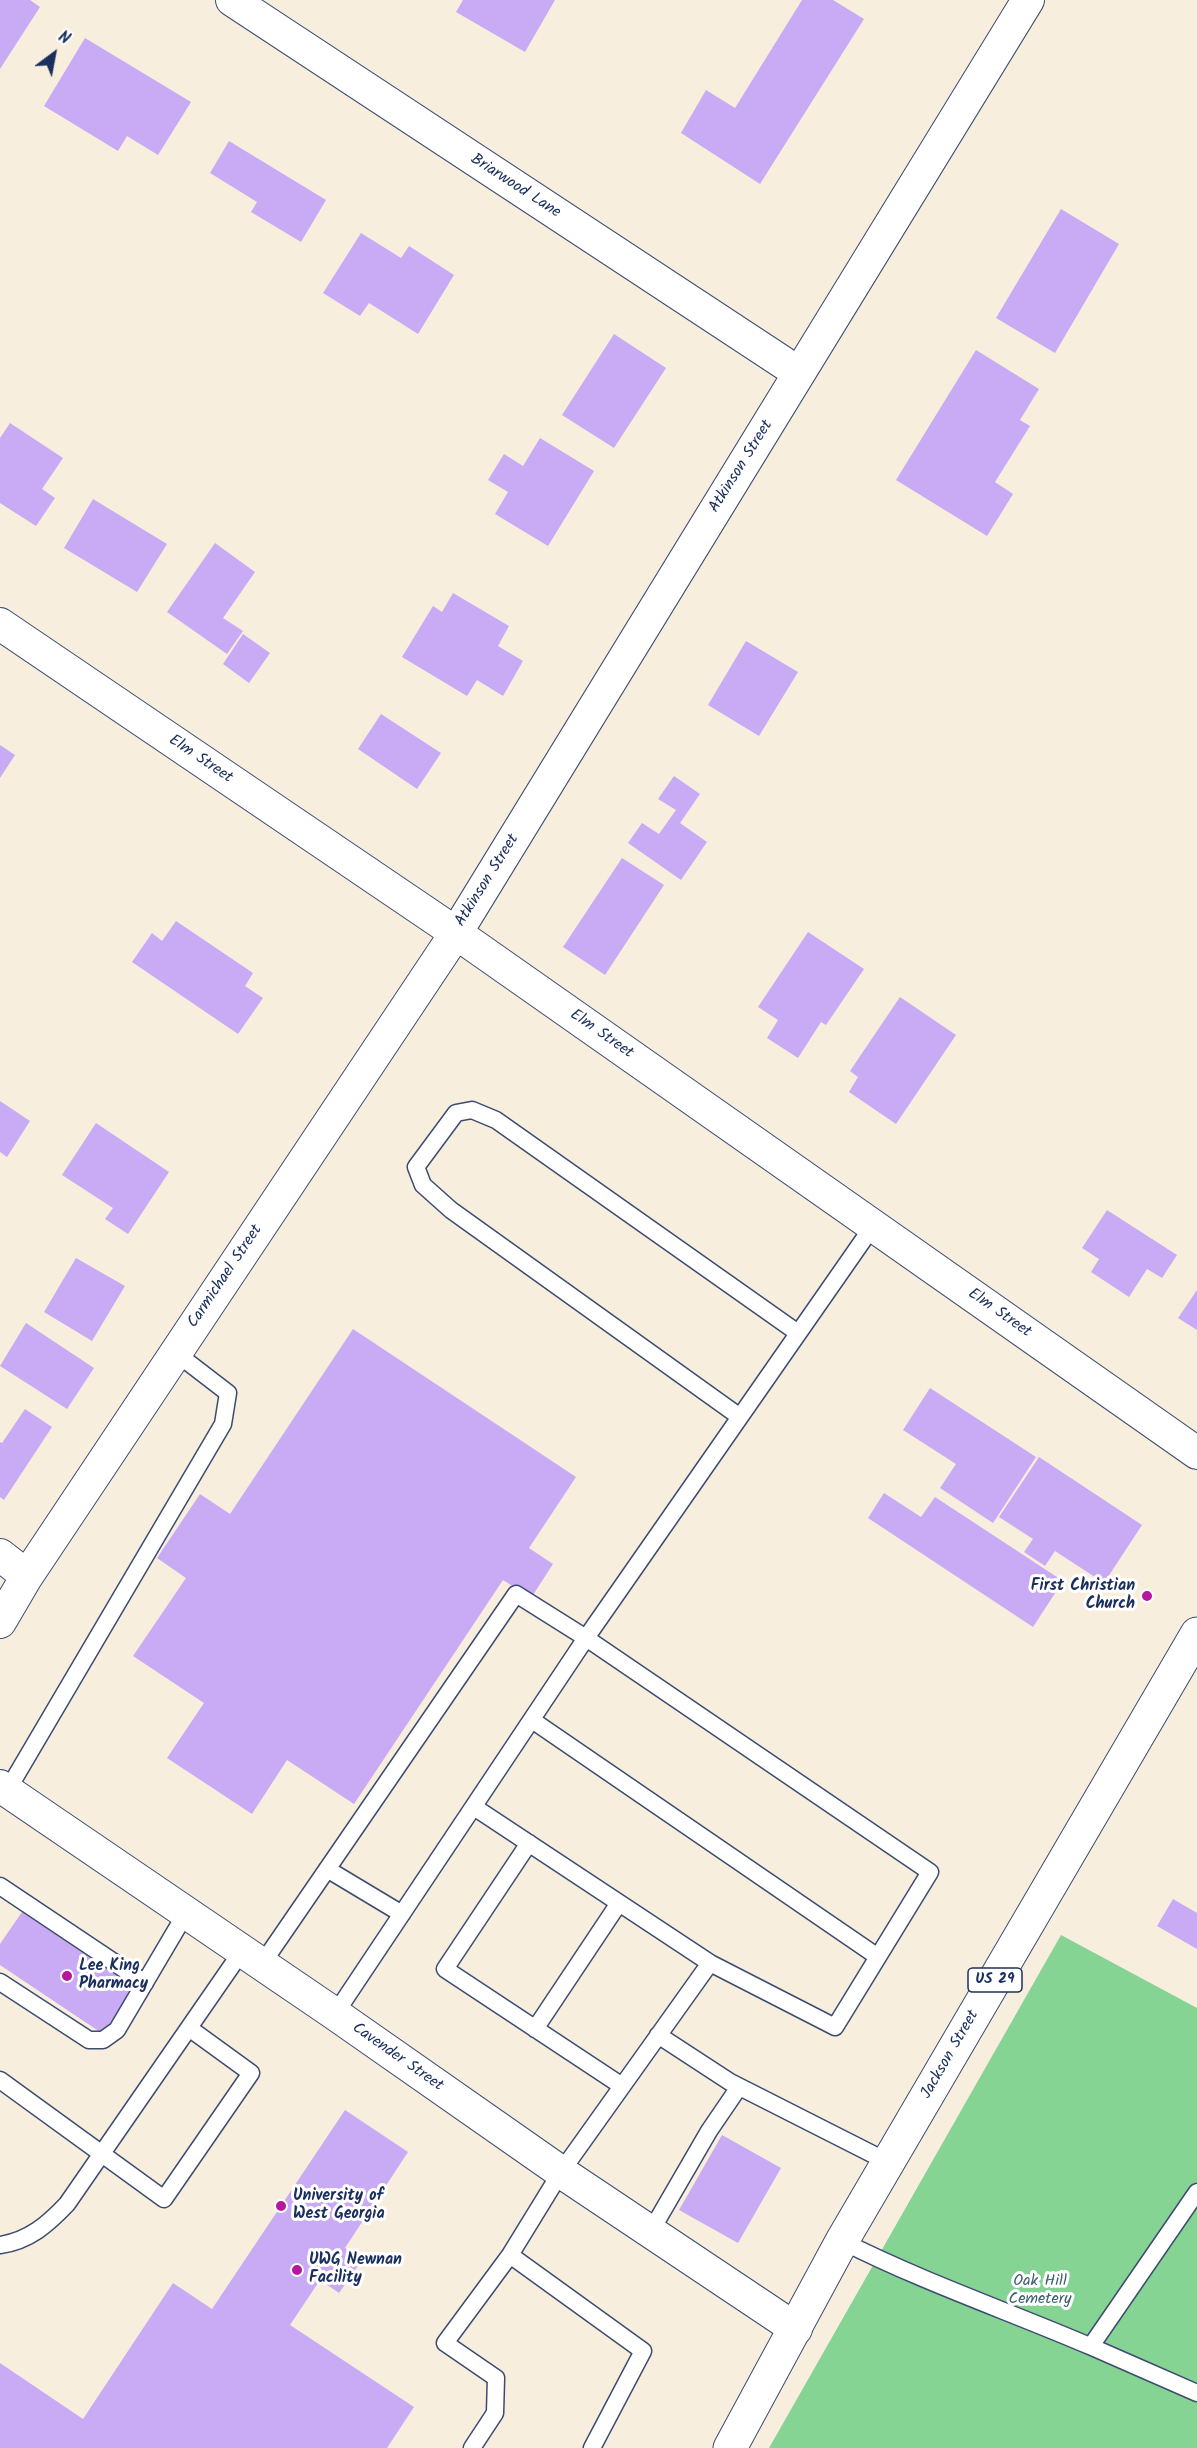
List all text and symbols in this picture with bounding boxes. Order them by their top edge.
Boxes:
north arrow [24,24,84,84]
text: N [53,25,75,52]
street label: Briarwood Lane [466,151,564,223]
street label: Atkinson Street [706,417,778,517]
street label: Elm Street [164,732,236,788]
street label: Atkinson Street [452,831,524,931]
street label: Elm Street [566,1006,636,1064]
street label: Carmichael Street [184,1222,268,1332]
street label: Elm Street [964,1285,1034,1343]
place label: First Christian Church [1031,1577,1135,1615]
marker: First Christian Church [1140,1589,1154,1603]
place label: Lee King Pharmacy [79,1957,148,1995]
road number: US 29 [968,1968,1022,1992]
marker: Lee King Pharmacy [60,1969,74,1983]
street label: Jackson Street [918,2007,984,2103]
street label: Cavender Street [348,2019,446,2097]
place label: University of West Georgia [293,2187,385,2225]
marker: University of West Georgia [274,2199,288,2213]
place label: UWG Newnan Facility [309,2251,402,2289]
marker: UWG Newnan Facility [290,2263,304,2277]
park label: Oak Hill Cemetery [1009,2272,1071,2310]

